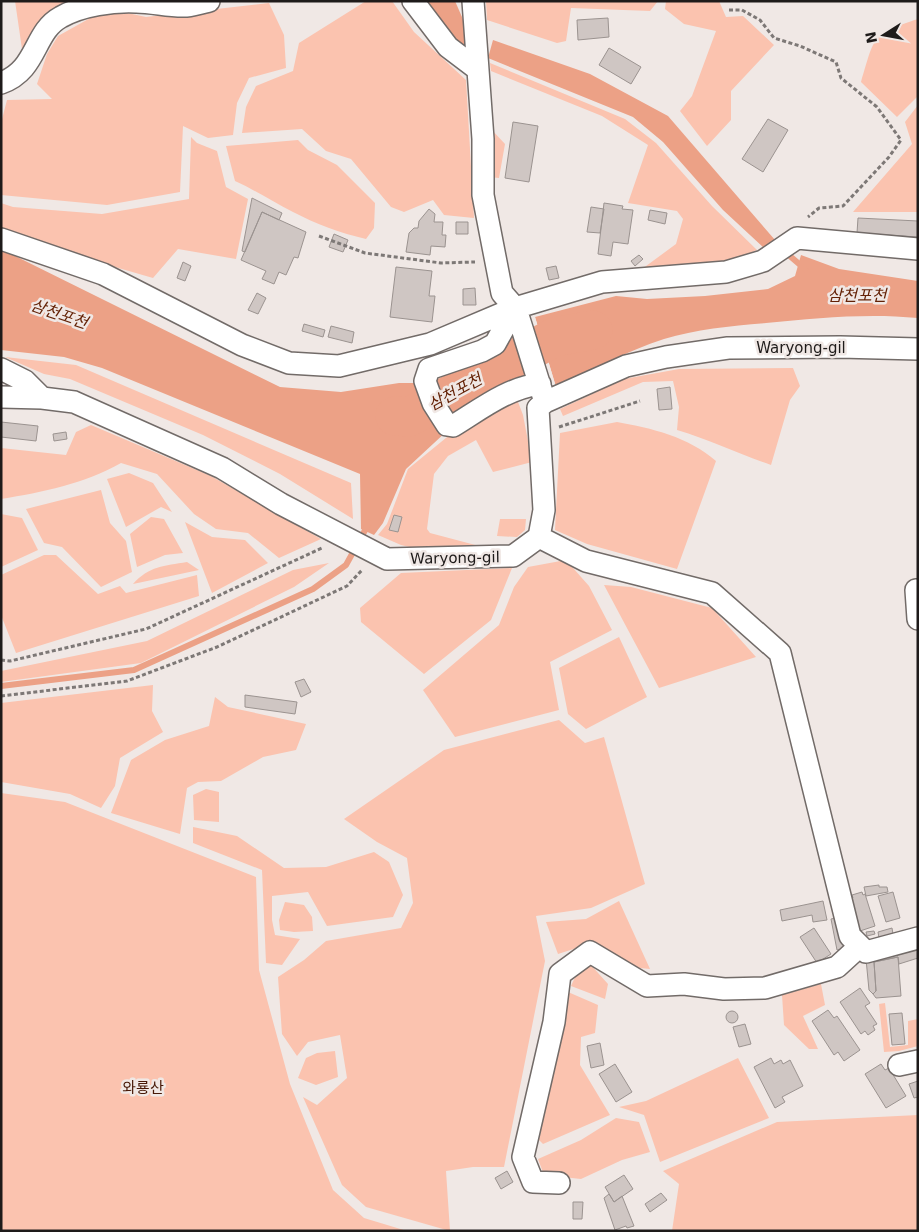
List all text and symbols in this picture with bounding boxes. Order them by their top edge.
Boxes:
north arrow [859,10,909,60]
text: N [862,30,880,45]
water label: 삼천포천 [828,286,889,305]
water label: 삼천포천 [28,295,92,333]
street label: Waryong-gil [756,339,846,357]
water label: 삼천포천 [425,368,487,415]
street label: Waryong-gil [410,548,500,568]
park label: 와룡산 [122,1079,164,1097]

